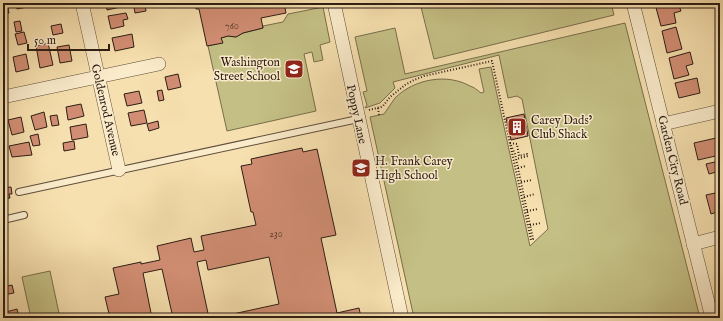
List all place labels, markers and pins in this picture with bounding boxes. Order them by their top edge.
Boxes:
place label: Washington Street School [214,55,281,84]
school or university icon: Washington Street School [283,58,305,80]
place label: Carey Dads’ Club Shack [531,113,593,142]
building icon: Carey Dads’ Club Shack [506,116,528,138]
place label: H. Frank Carey High School [375,154,453,183]
school or university icon: H. Frank Carey High School [350,157,372,179]

